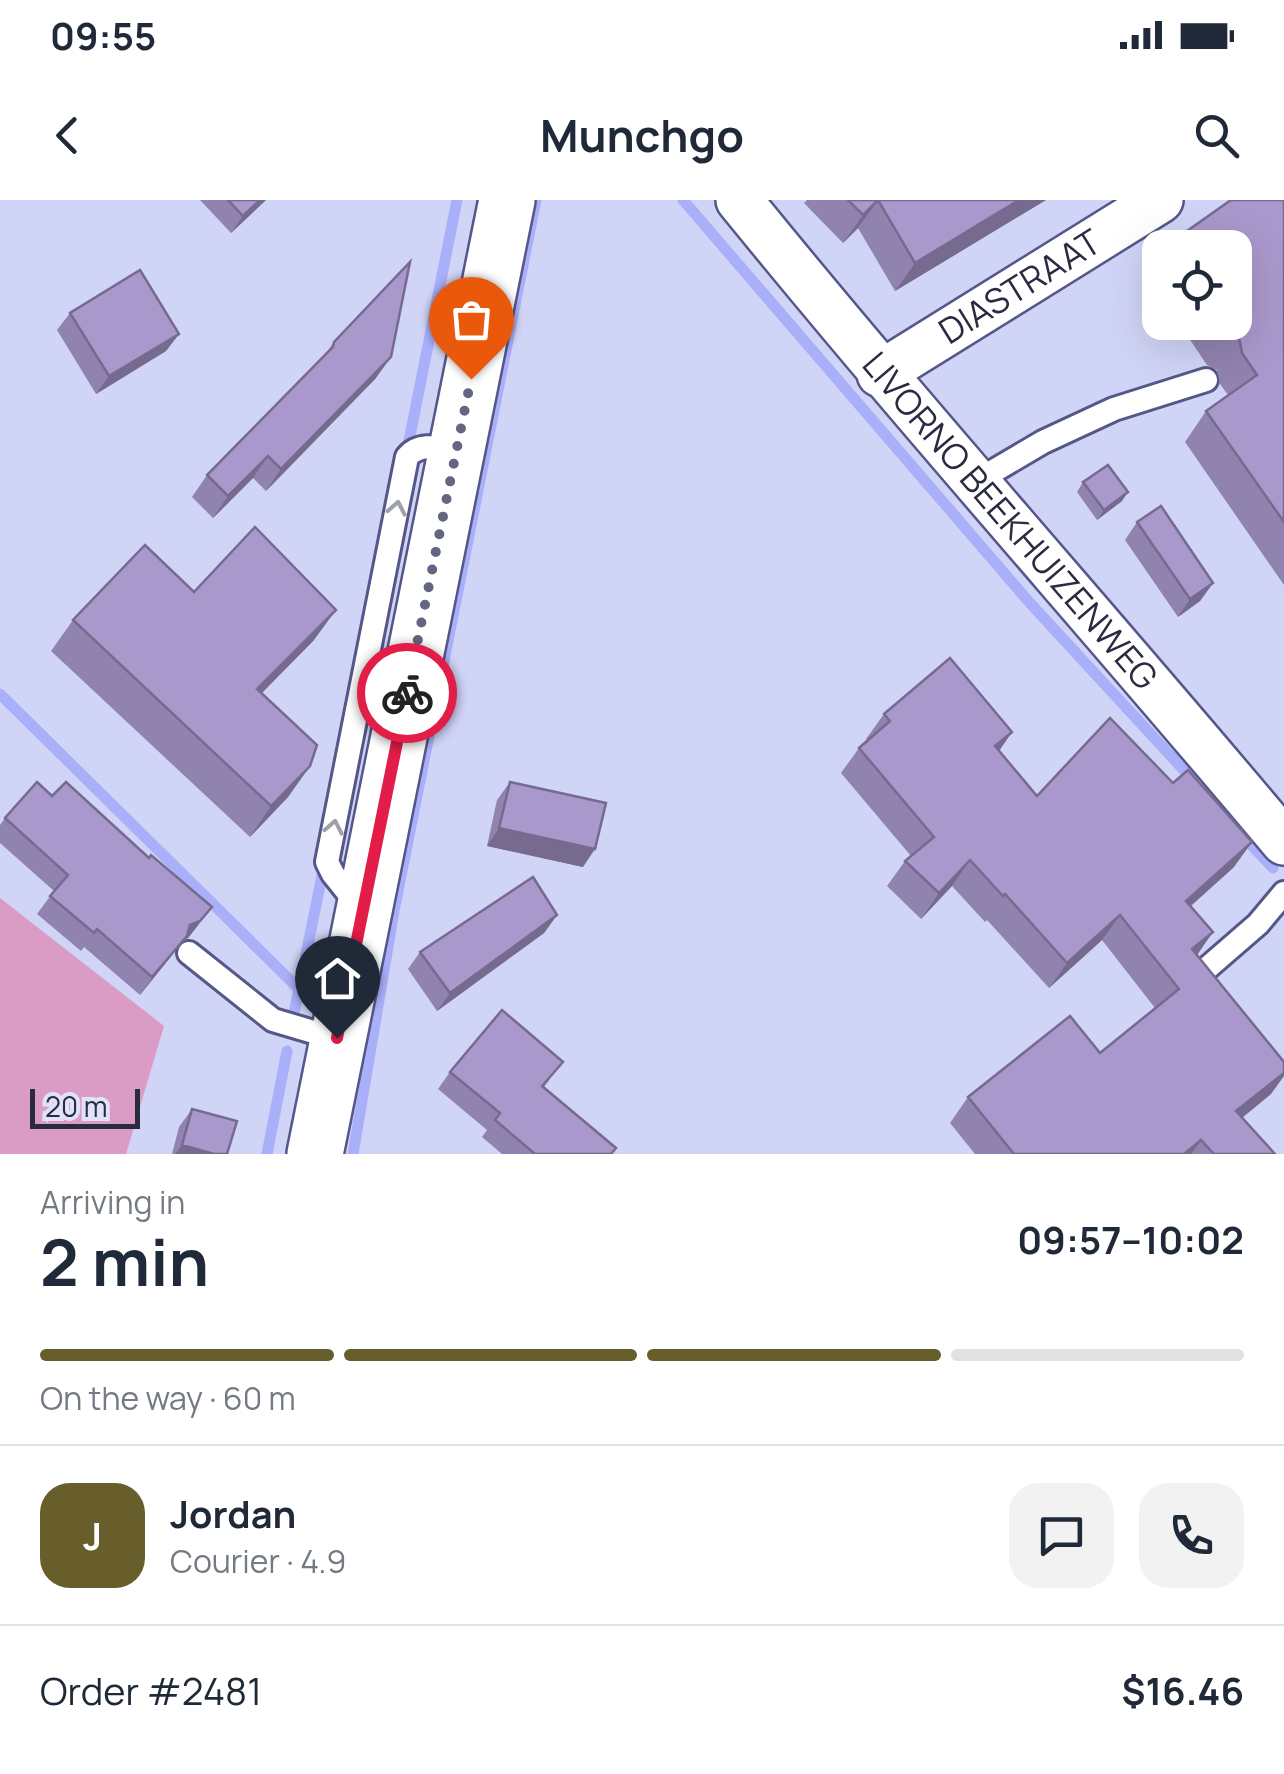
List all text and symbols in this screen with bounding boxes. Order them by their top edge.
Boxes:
text: 09:55 [50,9,156,61]
text: Munchgo [540,104,744,166]
icon: back [40,108,95,163]
icon: search [1189,108,1244,163]
street label: DIASTRAAT [930,218,1110,355]
map controls [1142,230,1252,340]
button: locate [1142,230,1252,340]
pin [429,277,514,380]
icon: bag [444,292,499,347]
street label: LIVORNO BEEKHUIZENWEG [852,341,1169,699]
one-way arrow [385,500,406,517]
courier [357,643,457,743]
icon: bike [380,666,435,721]
one-way arrow [323,819,344,835]
pin [295,936,380,1039]
icon: home [310,951,365,1006]
scale bar [30,1084,140,1128]
text: 20 m [45,1087,107,1125]
text: Arriving in [40,1180,185,1224]
text: 09:57–10:02 [1017,1213,1244,1265]
text: 2 min [40,1217,209,1306]
text: On the way · 60 m [40,1376,296,1420]
button: chat [1009,1483,1114,1588]
button: phone [1139,1483,1244,1588]
text: Jordan [170,1487,296,1539]
text: J [83,1509,102,1561]
text: Courier · 4.9 [170,1539,346,1583]
text: Order #2481 [40,1664,262,1716]
text: $16.46 [1122,1664,1244,1716]

